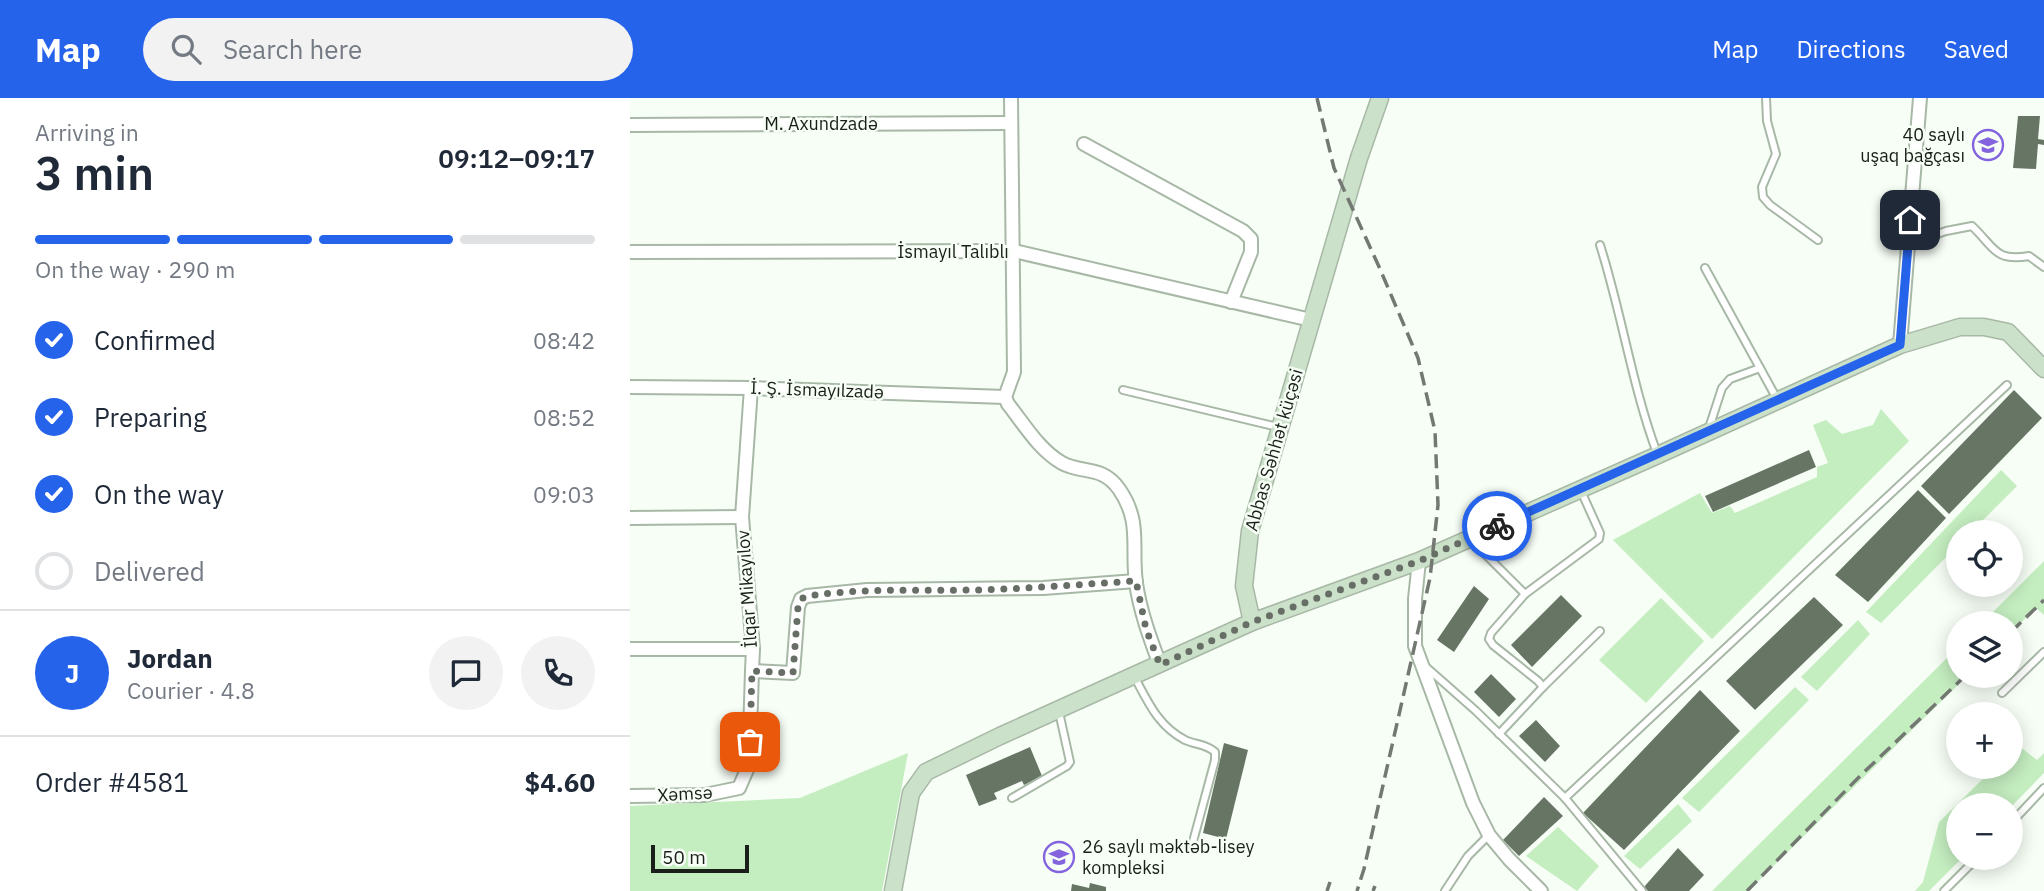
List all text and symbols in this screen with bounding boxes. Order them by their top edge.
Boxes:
search box [143,18,633,81]
text: Map [35,28,101,71]
icon: search [167,30,205,68]
text: Search here [223,32,362,66]
text: Map [1712,33,1758,65]
text: Directions [1796,33,1906,65]
text: Saved [1944,33,2009,65]
street label: M. Axundzadə [764,112,878,135]
text: Arriving in [35,117,139,147]
place label: 40 saylı uşaq bağçası [1860,123,1965,167]
school or university icon: 40 saylı uşaq bağçası [1971,128,2005,162]
text: 09:12–09:17 [438,141,595,175]
text: 3 min [35,143,154,203]
pin [1880,190,1940,250]
icon: home [1891,201,1929,239]
street label: İsmayıl Talıblı [897,240,1009,263]
text: On the way · 290 m [35,254,235,284]
icon: check [35,321,73,359]
text: Confirmed [94,323,216,357]
text: 08:42 [533,325,595,355]
street label: Abbas Səhhət küçəsi [1239,366,1308,534]
street label: İ. Ş. İsmayılzadə [750,376,884,403]
icon: check [35,398,73,436]
text: Preparing [94,400,207,434]
text: 08:52 [533,402,595,432]
icon: check [35,475,73,513]
text: On the way [94,477,224,511]
text: 09:03 [533,479,595,509]
courier [1462,491,1532,561]
icon: bike [1478,507,1516,545]
map controls [1946,520,2023,870]
button: locate [1946,520,2023,597]
street label: İlqar Mikayılov [731,529,762,649]
text: Delivered [94,554,205,588]
button: layers [1946,611,2023,688]
button: chat [429,636,503,710]
button: phone [521,636,595,710]
text: Jordan [127,641,213,675]
text: J [65,656,79,690]
text: Courier · 4.8 [127,675,255,705]
button: + [1946,702,2023,779]
pin [720,712,780,772]
icon: bag [731,723,769,761]
text: Order #4581 [35,765,189,799]
text: $4.60 [525,765,595,799]
street label: Xəmsə [657,781,713,806]
button: − [1946,793,2023,870]
place label: 26 saylı məktəb-lisey kompleksi [1082,835,1255,879]
school or university icon: 26 saylı məktəb-lisey kompleksi [1042,840,1076,874]
scale bar [651,842,749,874]
text: 50 m [662,845,706,869]

